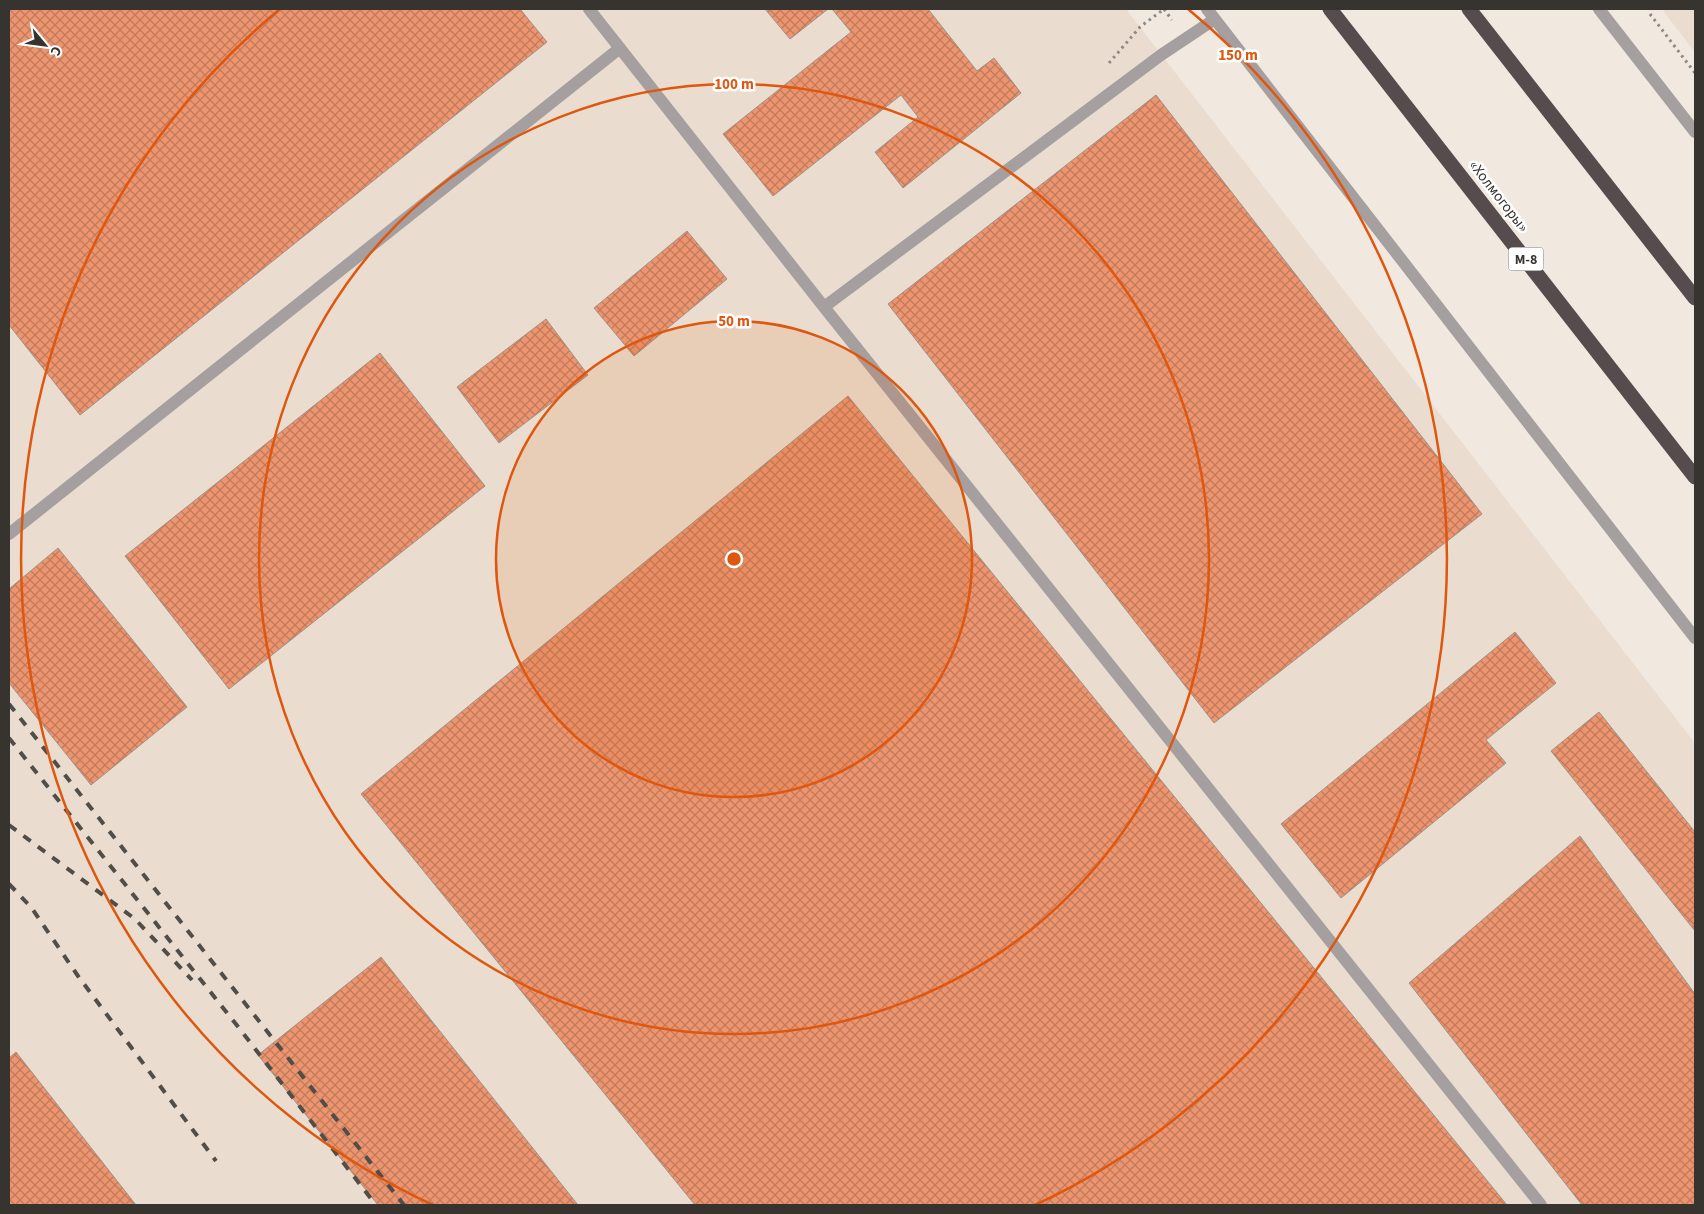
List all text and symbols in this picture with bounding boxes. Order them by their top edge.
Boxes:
north arrow [20,20,70,70]
text: С [45,42,66,59]
text: 150 m [1218,45,1258,66]
text: 100 m [714,74,754,95]
street label: «Холмогоры» [1464,156,1533,237]
road number: М-8 [1508,248,1544,270]
text: 50 m [718,311,750,332]
centre of rings [725,550,743,568]

